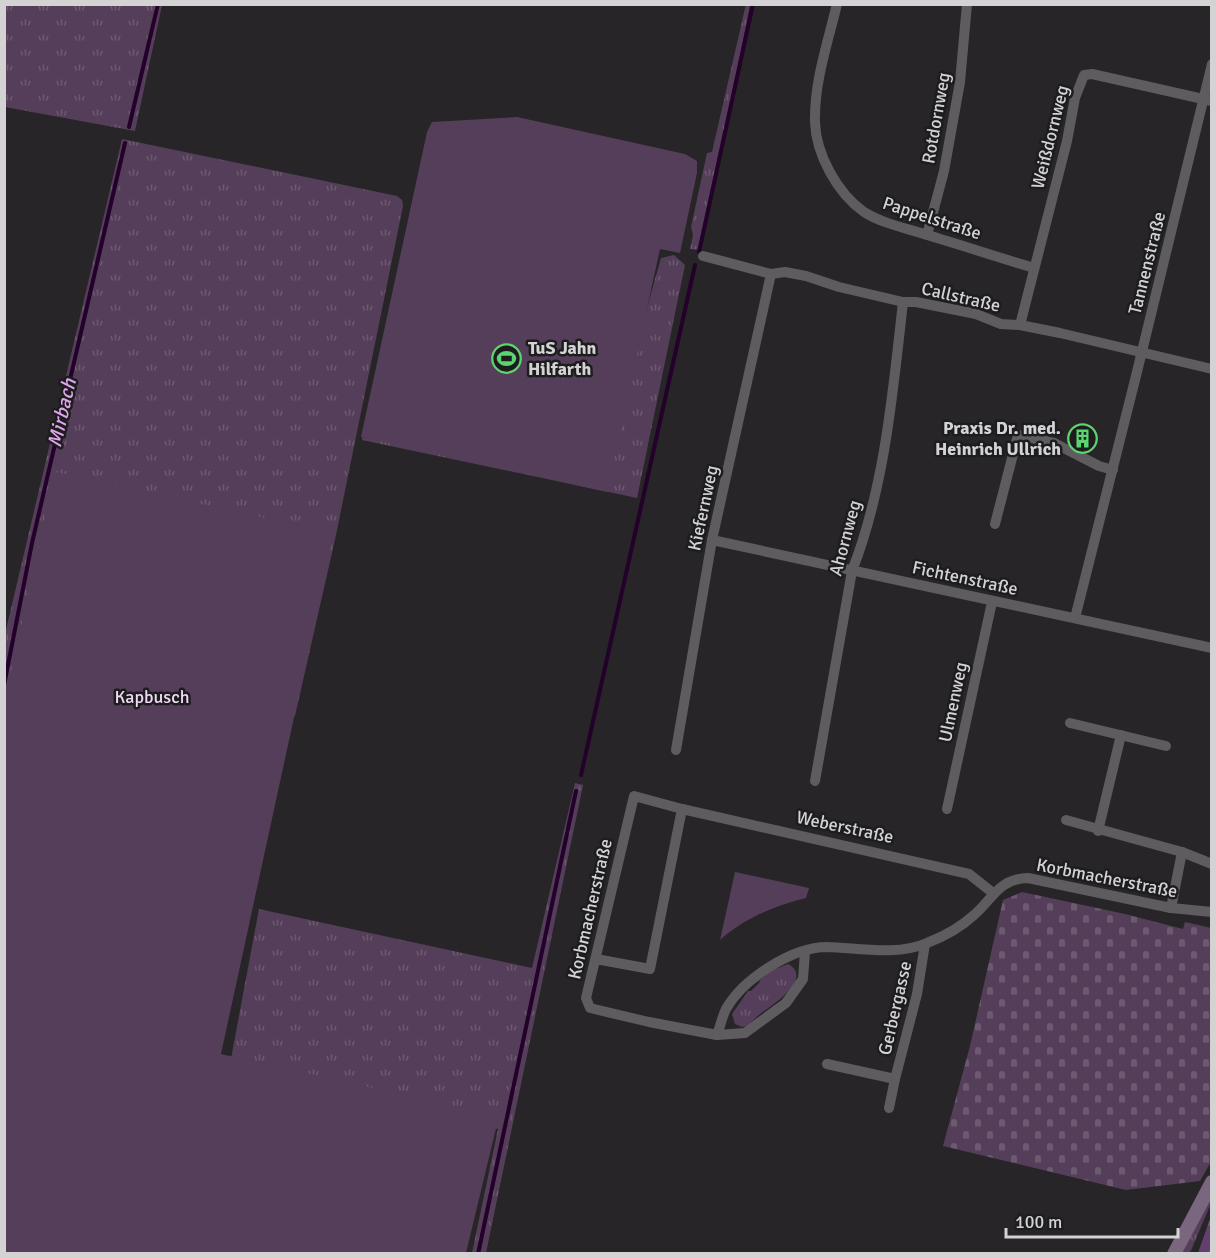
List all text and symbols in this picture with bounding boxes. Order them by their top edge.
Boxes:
street label: Rotdornweg [917,71,955,165]
street label: Weißdornweg [1027,83,1073,191]
street label: Pappelstraße [880,192,984,244]
street label: Tannenstraße [1124,209,1170,317]
street label: Callstraße [919,277,1003,317]
place label: TuS Jahn Hilfarth [528,337,597,380]
sports icon: TuS Jahn Hilfarth [491,342,523,374]
water label: Mirbach [42,375,82,450]
place label: Praxis Dr. med. Heinrich Ullrich [935,417,1061,460]
building icon: Praxis Dr. med. Heinrich Ullrich [1066,422,1098,454]
street label: Kiefernweg [683,463,723,553]
street label: Ahornweg [824,498,866,578]
street label: Fichtenstraße [910,556,1020,600]
street label: Ulmenweg [934,660,972,744]
park label: Kapbusch [115,686,189,708]
street label: Weberstraße [794,806,896,848]
street label: Korbmacherstraße [563,837,617,981]
street label: Korbmacherstraße [1035,854,1179,902]
street label: Gerbergasse [874,959,916,1057]
scale bar [1006,1201,1178,1239]
text: 100 m [1015,1211,1062,1233]

